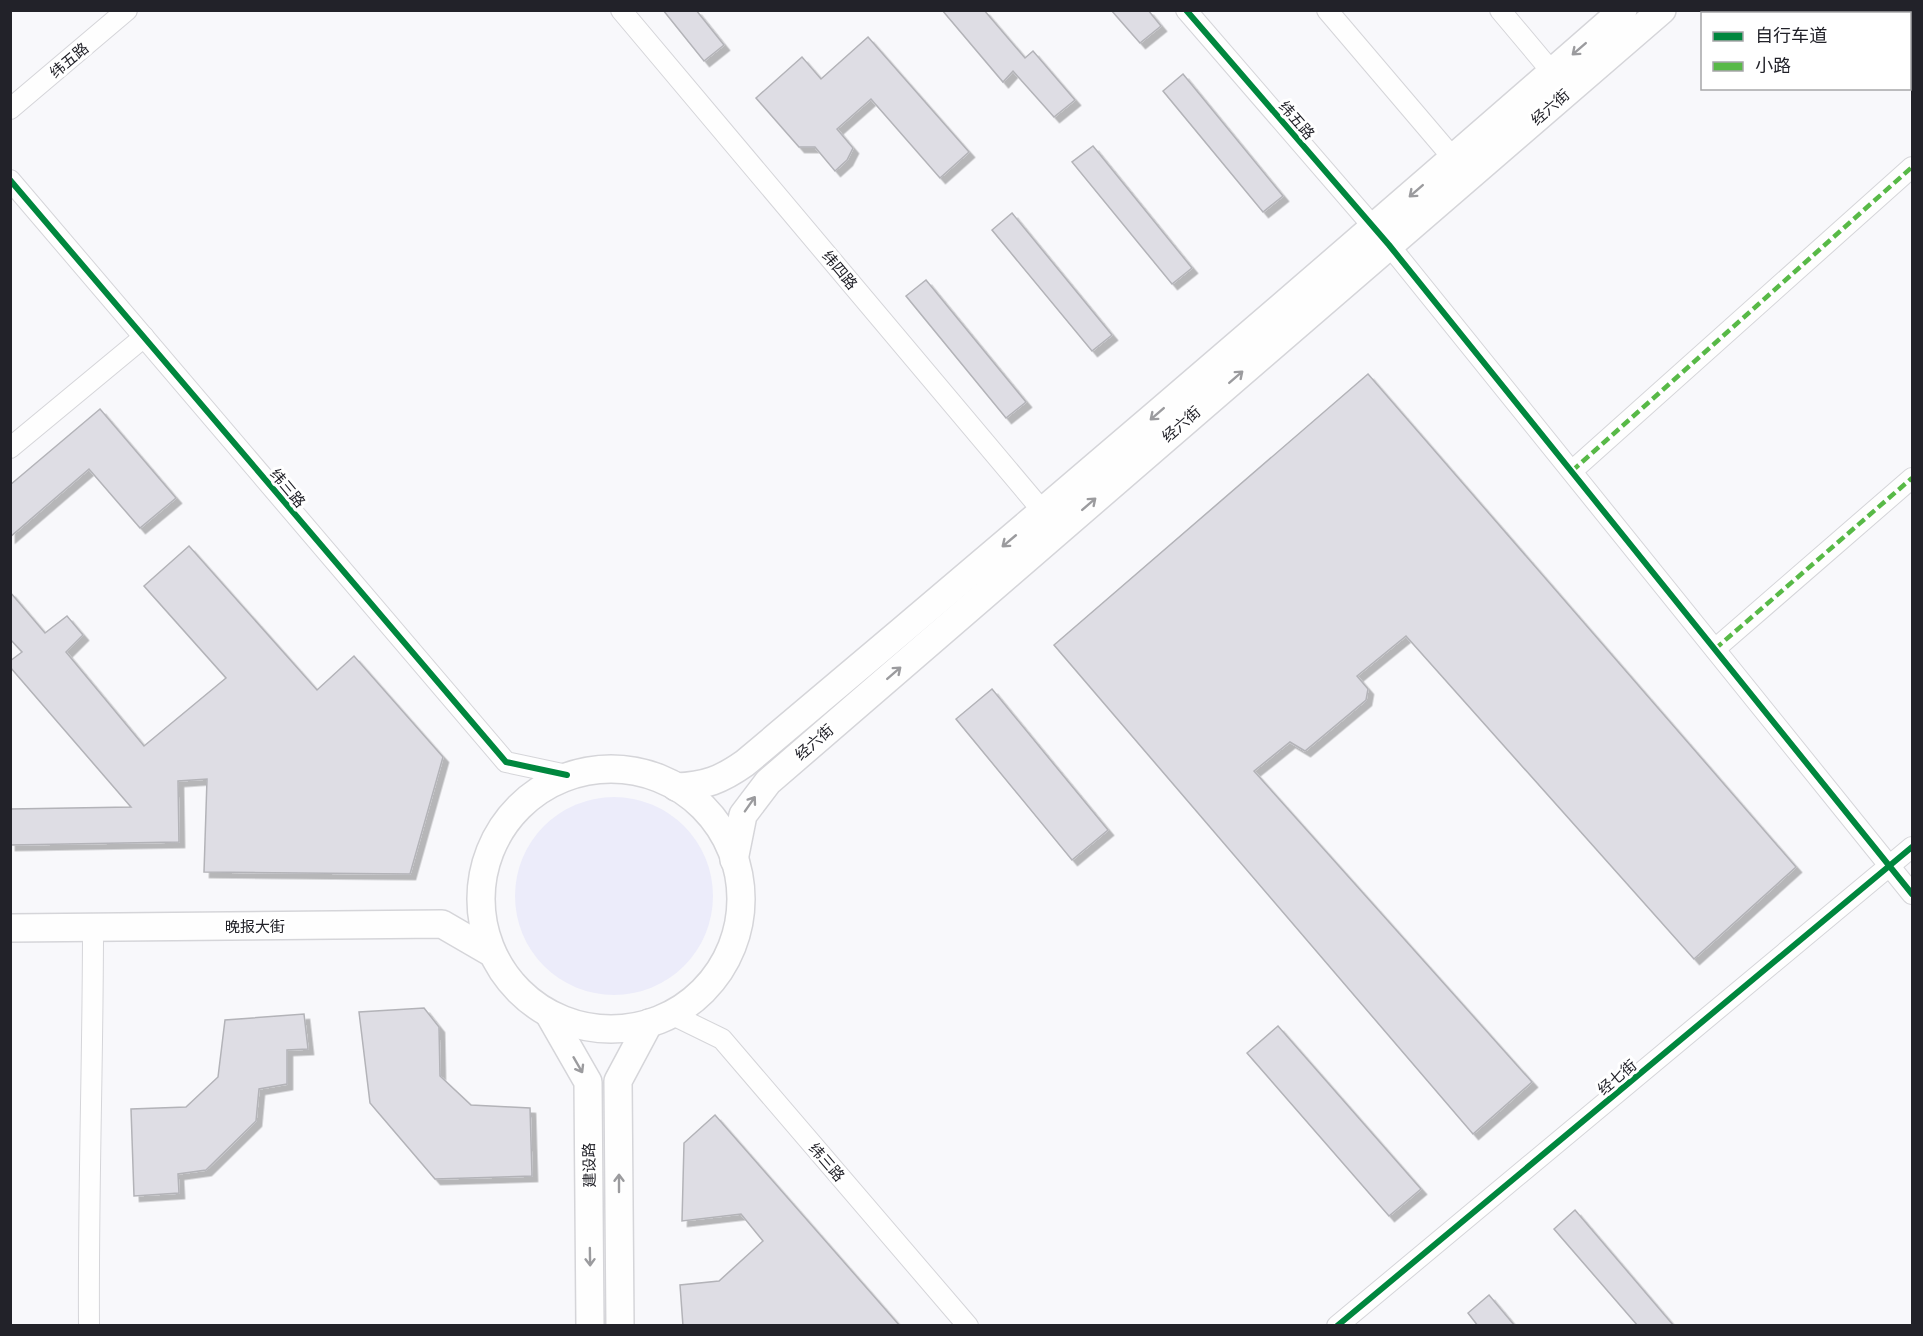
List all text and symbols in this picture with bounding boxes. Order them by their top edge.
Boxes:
legend [1701,12,1911,90]
text: 自行车道 [1755,24,1827,47]
street label: 纬五路 [46,38,92,82]
one-way arrow [1572,42,1587,56]
text: 小路 [1755,54,1791,77]
street label: 经六街 [1527,85,1573,129]
street label: 纬五路 [1275,97,1319,143]
one-way arrow [1409,184,1424,198]
street label: 纬四路 [818,247,862,293]
one-way arrow [1228,370,1244,384]
street label: 经六街 [1158,402,1204,446]
one-way arrow [1150,407,1165,421]
street label: 纬三路 [266,465,310,511]
one-way arrow [1081,497,1096,511]
one-way arrow [1002,534,1017,548]
one-way arrow [886,666,901,680]
street label: 经六街 [791,720,837,764]
one-way arrow [744,797,756,813]
street label: 晚报大街 [225,917,285,936]
street label: 经七街 [1594,1055,1640,1099]
one-way arrow [573,1056,585,1073]
street label: 纬三路 [805,1139,849,1185]
street label: 建设路 [579,1142,599,1188]
one-way arrow [613,1174,625,1194]
one-way arrow [584,1247,596,1267]

